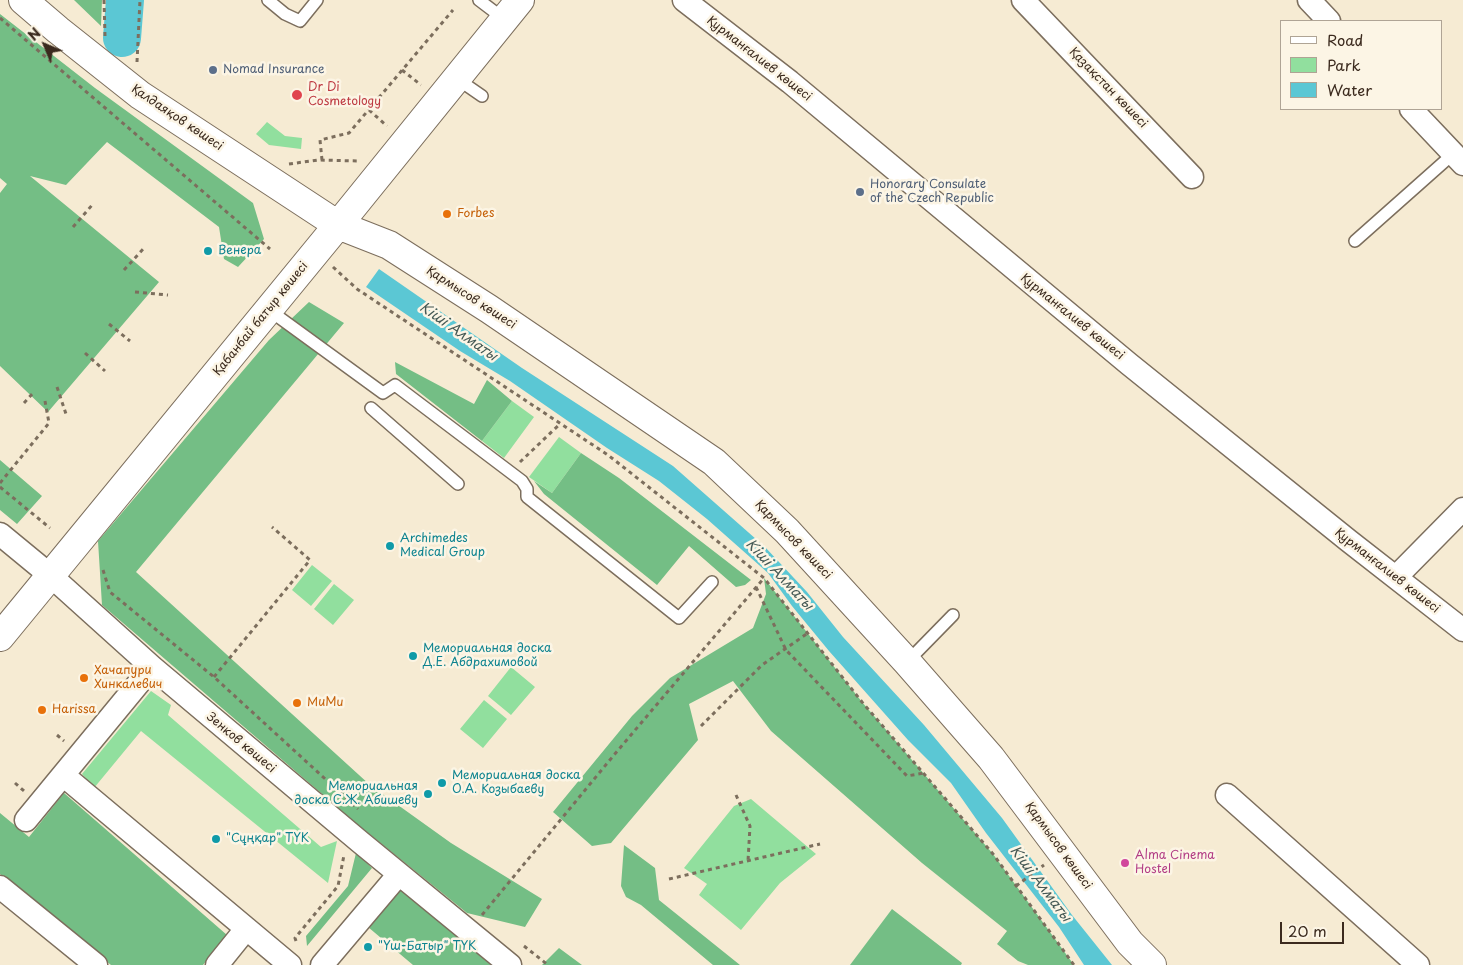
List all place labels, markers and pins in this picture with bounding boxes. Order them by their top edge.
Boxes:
place label: Nomad Insurance [223,63,324,77]
marker: Nomad Insurance [207,64,219,76]
place label: Dr Di Cosmetology [308,81,381,109]
marker: Dr Di Cosmetology [290,88,304,102]
place label: Honorary Consulate of the Czech Republic [870,178,994,206]
marker: Honorary Consulate of the Czech Republic [854,186,866,198]
place label: Forbes [457,207,494,221]
marker: Forbes [441,208,453,220]
place label: Венера [218,244,261,258]
marker: Венера [202,245,214,257]
place label: Archimedes Medical Group [400,532,485,560]
marker: Archimedes Medical Group [384,540,396,552]
place label: Мемориальная доска Д.Е. Абдрахимовой [423,642,551,670]
marker: Мемориальная доска Д.Е. Абдрахимовой [407,650,419,662]
place label: Хачапури Хинкалевич [94,664,162,692]
marker: Хачапури Хинкалевич [78,672,90,684]
place label: МиМи [307,696,344,710]
marker: МиМи [291,697,303,709]
place label: Harissa [52,703,96,717]
marker: Harissa [36,704,48,716]
place label: Мемориальная доска О.А. Козыбаеву [452,769,580,797]
marker: Мемориальная доска О.А. Козыбаеву [436,777,448,789]
place label: Мемориальная доска С.Ж. Абишеву [294,780,418,808]
marker: Мемориальная доска С.Ж. Абишеву [422,788,434,800]
place label: "Сұңқар" ТҮК [226,832,309,846]
marker: "Сұңқар" ТҮК [210,833,222,845]
place label: Alma Cinema Hostel [1135,849,1215,877]
marker: Alma Cinema Hostel [1119,857,1131,869]
place label: "Үш-Батыр" ТҮК [378,940,476,954]
marker: "Үш-Батыр" ТҮК [362,941,374,953]

